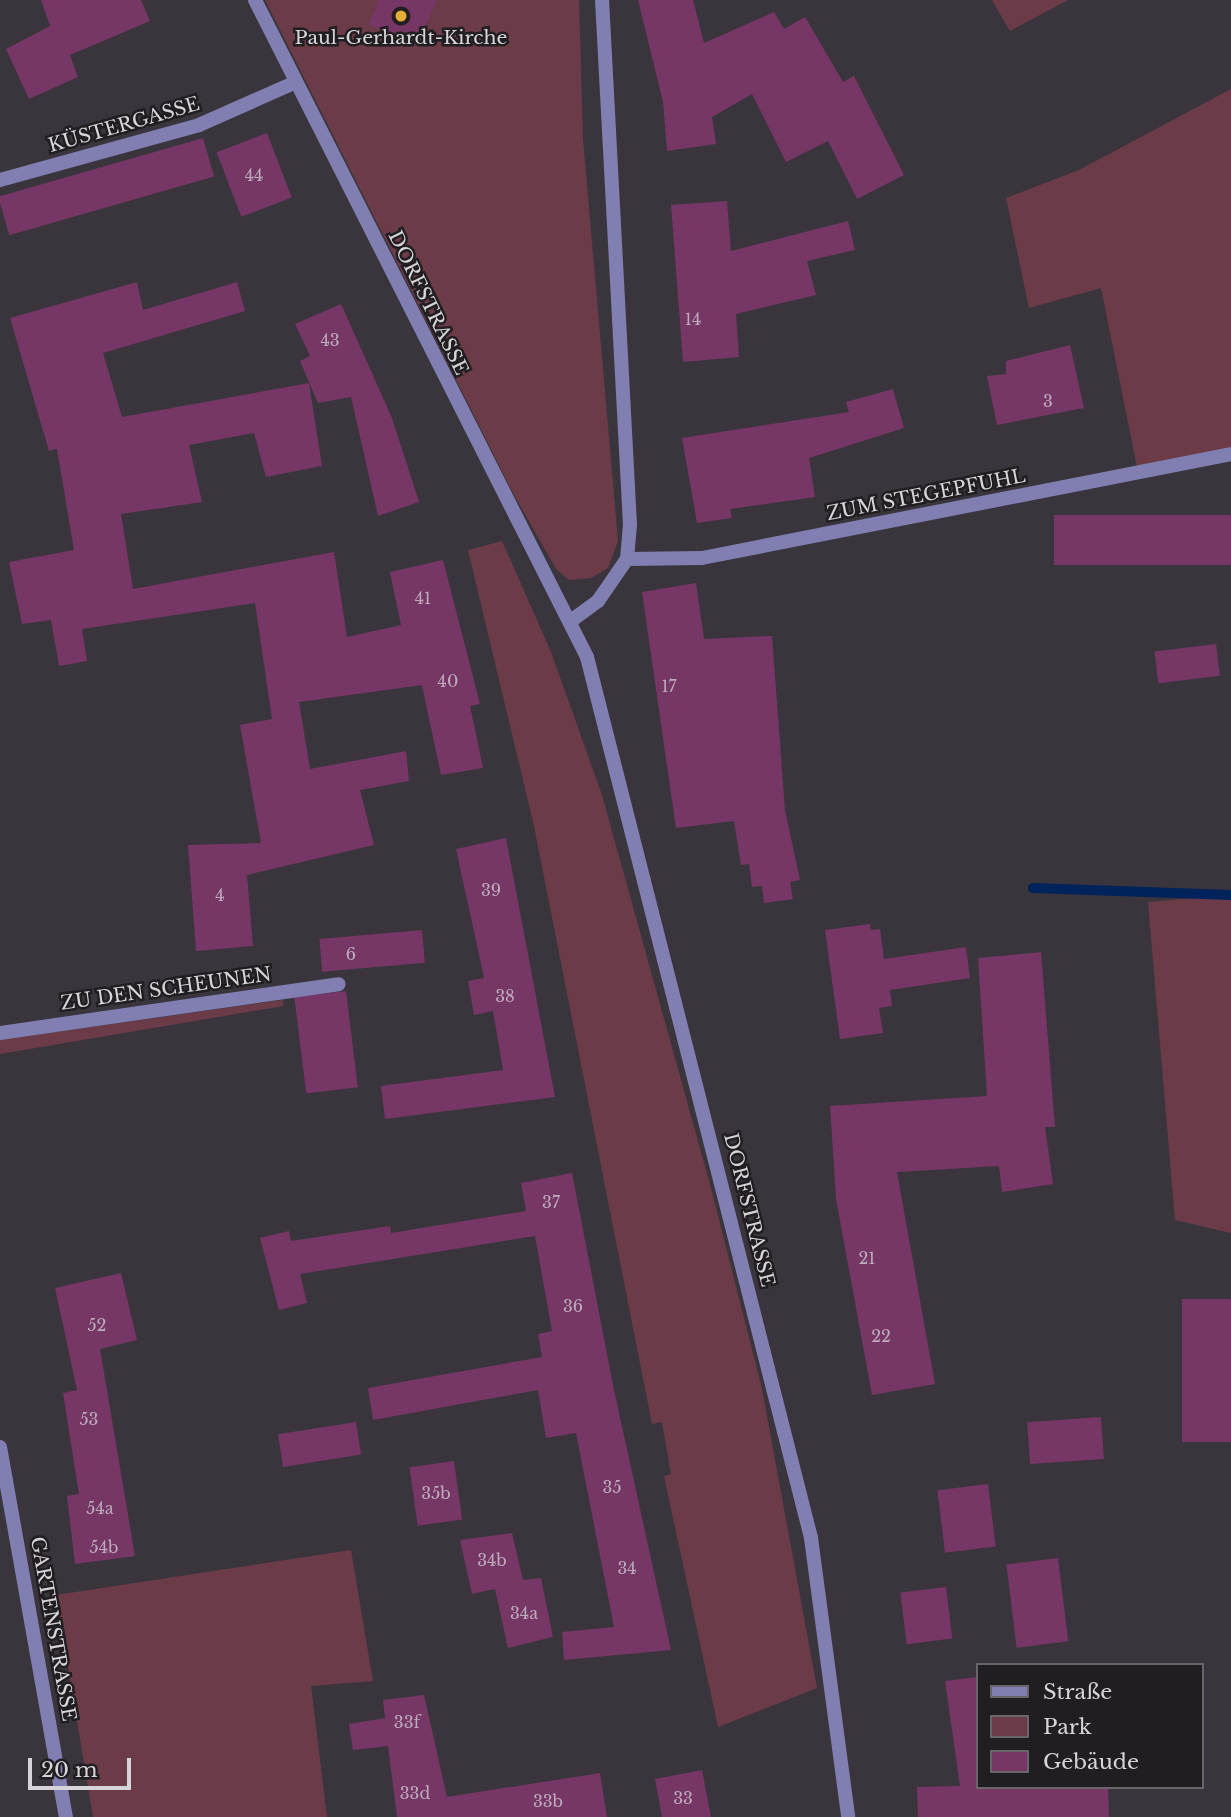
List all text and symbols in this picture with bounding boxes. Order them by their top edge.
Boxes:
marker: Paul-Gerhardt-Kirche [393,8,409,24]
place label: Paul-Gerhardt-Kirche [295,27,507,49]
street label: KÜSTERGASSE [46,93,202,157]
house number: 44 [245,165,263,185]
street label: DORFSTRASSE [383,227,473,379]
house number: 14 [685,309,701,329]
house number: 43 [320,330,340,350]
house number: 3 [1043,391,1053,411]
street label: ZUM STEGEPFUHL [825,465,1027,525]
house number: 41 [415,588,431,608]
house number: 40 [438,671,458,691]
house number: 17 [661,676,677,696]
house number: 39 [481,880,501,900]
house number: 4 [215,885,225,905]
house number: 6 [346,944,356,964]
street label: ZU DEN SCHEUNEN [59,963,273,1015]
house number: 38 [495,986,515,1006]
street label: DORFSTRASSE [719,1131,779,1289]
house number: 37 [542,1192,560,1212]
house number: 21 [859,1248,875,1268]
house number: 36 [563,1296,583,1316]
house number: 52 [88,1315,106,1335]
house number: 22 [871,1326,891,1346]
house number: 53 [80,1409,98,1429]
house number: 35 [603,1477,621,1497]
house number: 35b [421,1483,451,1503]
house number: 54a [86,1498,114,1518]
street label: GARTENSTRASSE [26,1535,80,1723]
house number: 54b [90,1537,118,1557]
house number: 34b [477,1550,507,1570]
house number: 34 [617,1558,637,1578]
house number: 34a [510,1603,538,1623]
legend [976,1663,1203,1789]
text: Straße [1043,1679,1112,1705]
house number: 33f [394,1712,420,1732]
text: Park [1043,1714,1092,1740]
scale bar [32,1744,135,1788]
text: Gebäude [1043,1749,1139,1775]
text: 20 m [41,1757,98,1783]
house number: 33d [400,1783,430,1803]
house number: 33 [673,1788,693,1808]
house number: 33b [533,1791,563,1811]

